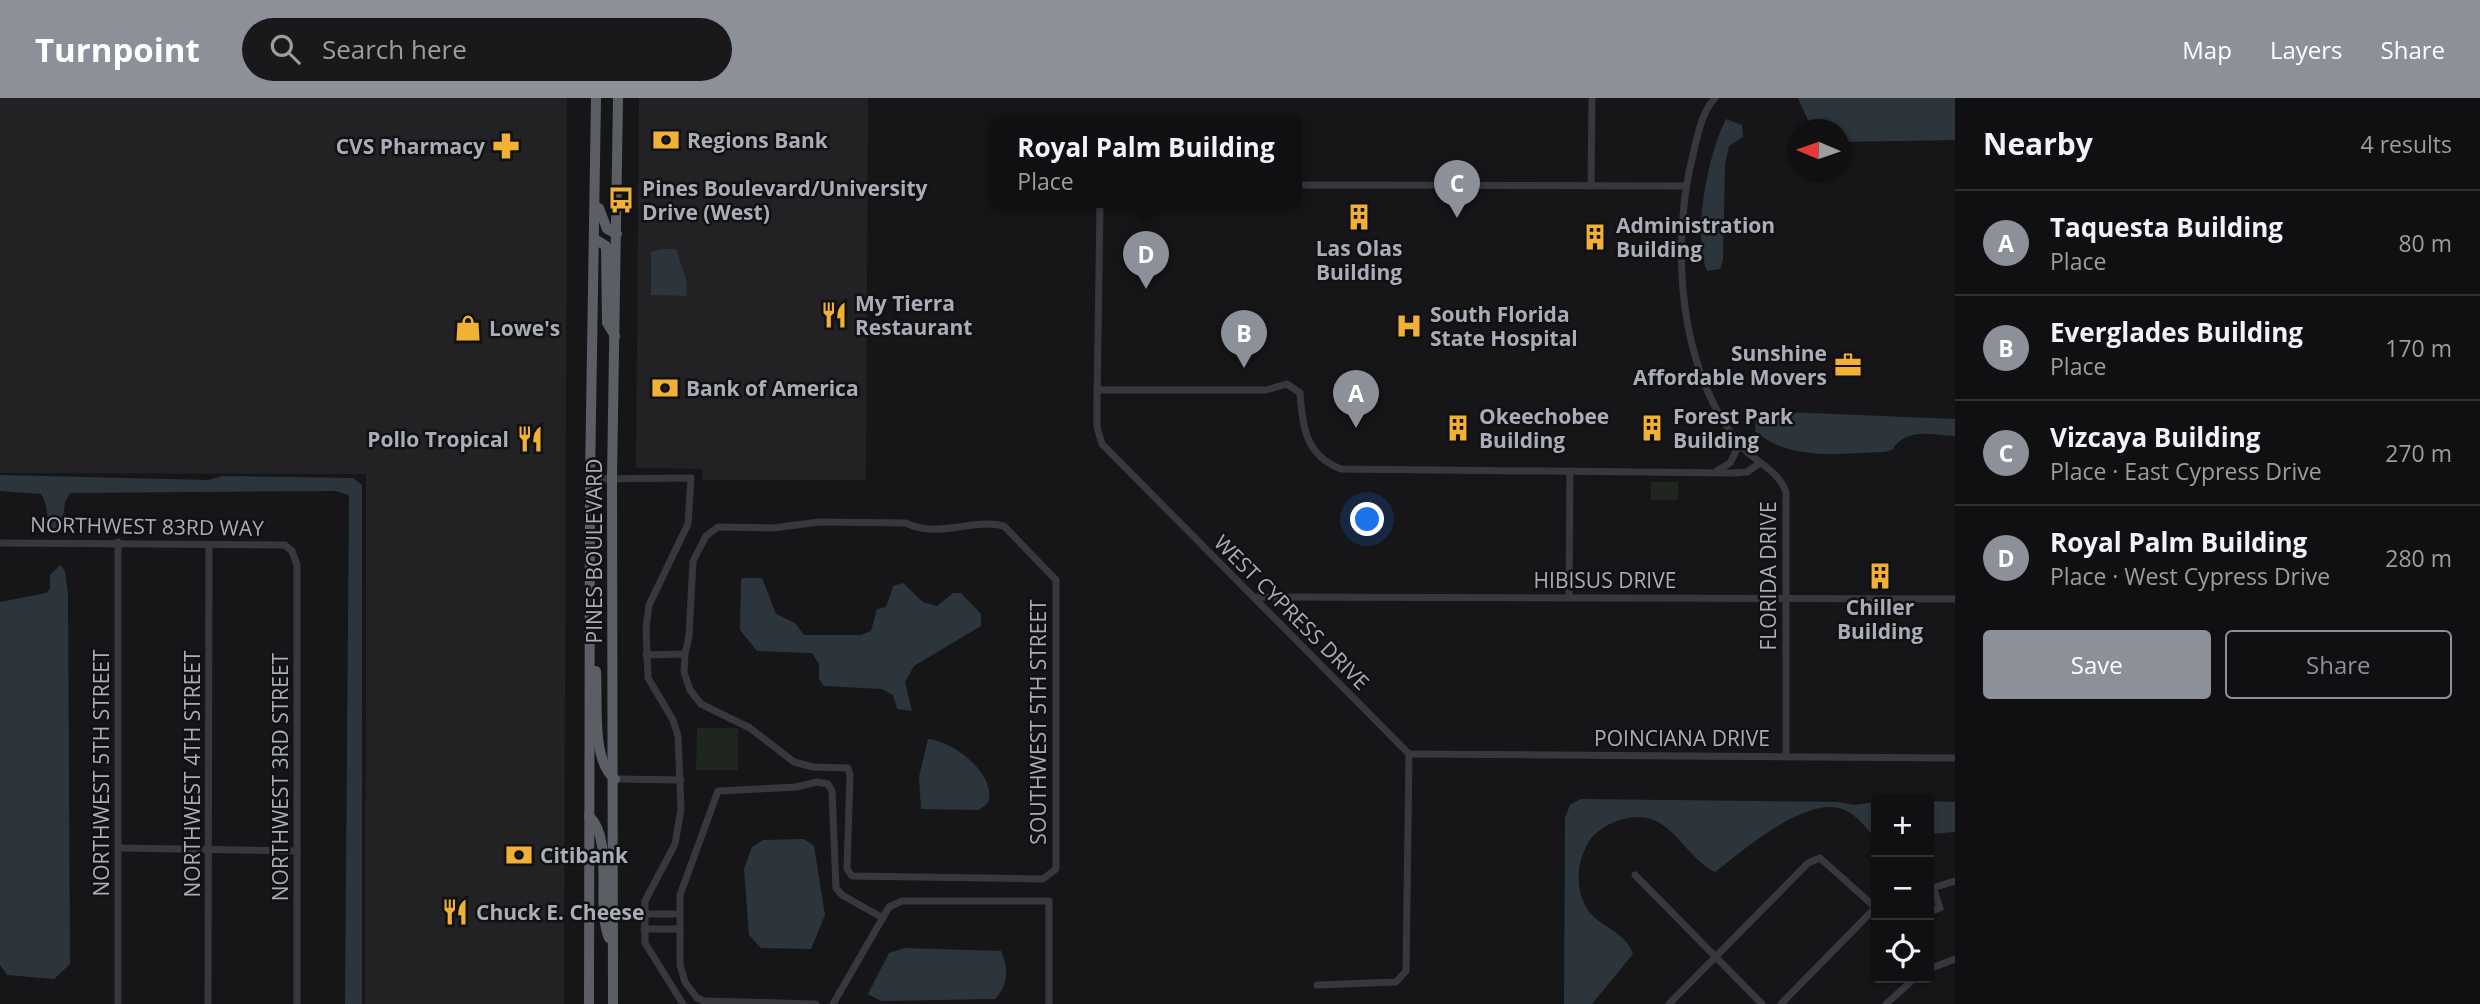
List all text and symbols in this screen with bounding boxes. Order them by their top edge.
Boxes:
search box [242,18,732,81]
text: Turnpoint [35,27,200,72]
icon: search [266,30,304,68]
text: Search here [322,31,467,67]
text: Map [2182,33,2232,66]
text: Layers [2270,33,2343,66]
text: Share [2381,33,2445,66]
popup [990,117,1302,208]
north arrow [1787,119,1850,182]
text: Nearby [1983,123,2093,164]
bank icon: Regions Bank [651,125,681,155]
place label: Regions Bank [687,126,829,154]
text: 4 results [2361,128,2452,160]
text: Royal Palm Building [1017,129,1275,165]
pharmacy icon: CVS Pharmacy [491,131,521,161]
place label: CVS Pharmacy [336,132,485,160]
pin: C [1434,160,1480,218]
text: Place [1017,165,1074,197]
place label: Pines Boulevard/University Drive (West) [642,174,927,226]
bus stop icon: Pines Boulevard/University Drive (West) [606,185,636,215]
building icon: Las Olas Building [1344,202,1374,232]
text: Taquesta Building [2050,209,2283,245]
place label: Administration Building [1616,211,1775,263]
building icon: Administration Building [1580,222,1610,252]
text: A [1998,227,2014,259]
text: 80 m [2398,227,2452,259]
pin: D [1123,231,1169,289]
place label: Las Olas Building [1316,234,1402,286]
text: Place [2050,245,2106,277]
place label: My Tierra Restaurant [855,289,972,341]
restaurant icon: My Tierra Restaurant [819,300,849,330]
place label: South Florida State Hospital [1430,300,1578,352]
pin: B [1221,310,1267,368]
hospital icon: South Florida State Hospital [1394,311,1424,341]
shop icon: Lowe's [453,313,483,343]
place label: Lowe's [489,314,560,342]
text: Everglades Building [2050,314,2303,350]
text: B [1998,332,2014,364]
text: 170 m [2385,332,2452,364]
place label: Sunshine Affordable Movers [1633,339,1827,391]
office icon: Sunshine Affordable Movers [1833,350,1863,380]
text: Place [2050,350,2106,382]
pin: A [1333,370,1379,428]
bank icon: Bank of America [650,373,680,403]
place label: Bank of America [686,374,859,402]
place label: Okeechobee Building [1479,402,1609,454]
place label: Forest Park Building [1673,402,1794,454]
building icon: Okeechobee Building [1443,413,1473,443]
building icon: Forest Park Building [1637,413,1667,443]
text: Vizcaya Building [2050,419,2260,455]
restaurant icon: Pollo Tropical [515,424,545,454]
place label: Pollo Tropical [367,425,509,453]
text: C [1999,437,2013,469]
text: 270 m [2385,437,2452,469]
text: Place · East Cypress Drive [2050,455,2322,487]
street label: PINES BOULEVARD [580,459,608,643]
street label: FLORIDA DRIVE [1754,501,1782,651]
your location [1350,502,1384,536]
street label: NORTHWEST 83RD WAY [30,510,264,542]
text: Royal Palm Building [2050,524,2307,560]
street label: WEST CYPRESS DRIVE [1208,528,1376,696]
text: D [1997,542,2015,574]
text: 280 m [2385,542,2452,574]
text: Place · West Cypress Drive [2050,560,2330,592]
building icon: Chiller Building [1865,561,1895,591]
street label: HIBISUS DRIVE [1534,566,1676,594]
place label: Chiller Building [1837,593,1923,645]
street label: SOUTHWEST 5TH STREET [1024,599,1052,845]
button: Save [1983,630,2211,699]
button: Share [2225,630,2452,699]
street label: NORTHWEST 5TH STREET [87,649,115,897]
street label: NORTHWEST 4TH STREET [178,650,206,898]
street label: NORTHWEST 3RD STREET [266,652,294,901]
street label: POINCIANA DRIVE [1594,724,1770,752]
map controls [1871,794,1934,983]
button: + [1871,794,1934,857]
bank icon: Citibank [504,840,534,870]
place label: Citibank [540,841,629,869]
button: − [1871,857,1934,920]
restaurant icon: Chuck E. Cheese [440,897,470,927]
place label: Chuck E. Cheese [476,898,644,926]
button: locate [1871,920,1934,983]

